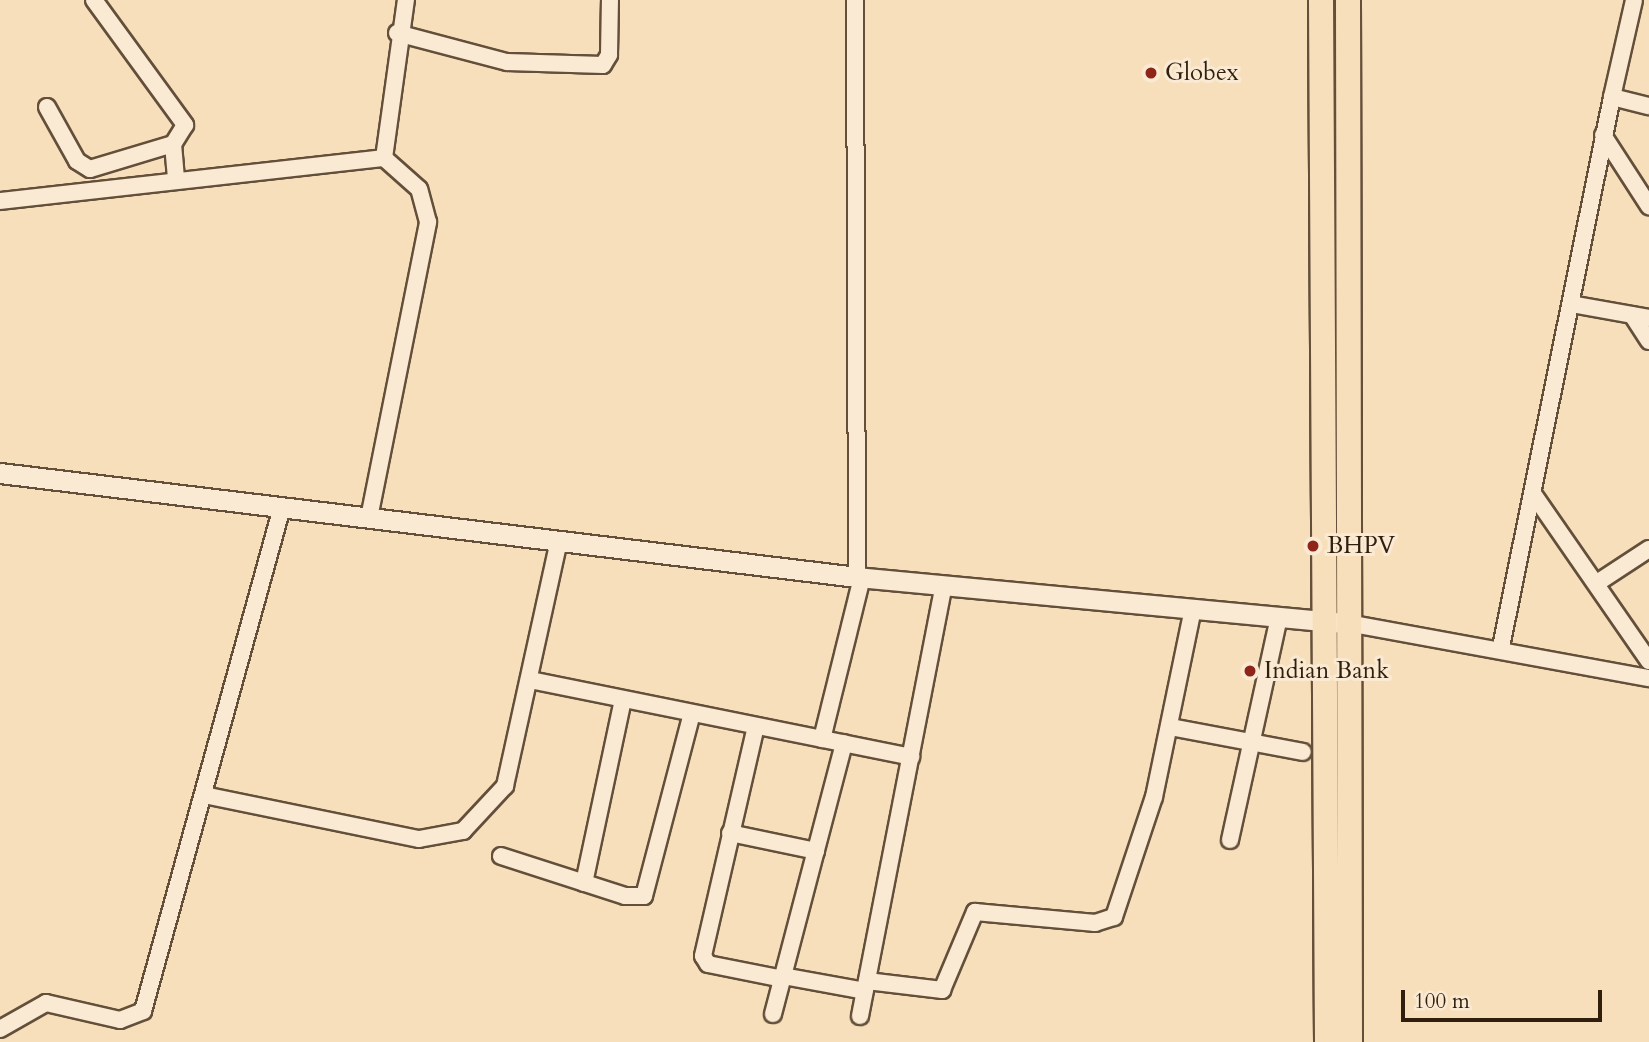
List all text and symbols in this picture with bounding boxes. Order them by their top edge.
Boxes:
place label: Globex [1165,59,1239,87]
marker: Globex [1143,65,1159,81]
place label: BHPV [1327,532,1395,560]
marker: BHPV [1305,538,1321,554]
place label: Indian Bank [1264,657,1389,685]
marker: Indian Bank [1242,663,1258,679]
scale bar [1404,976,1605,1020]
text: 100 m [1414,987,1470,1016]

